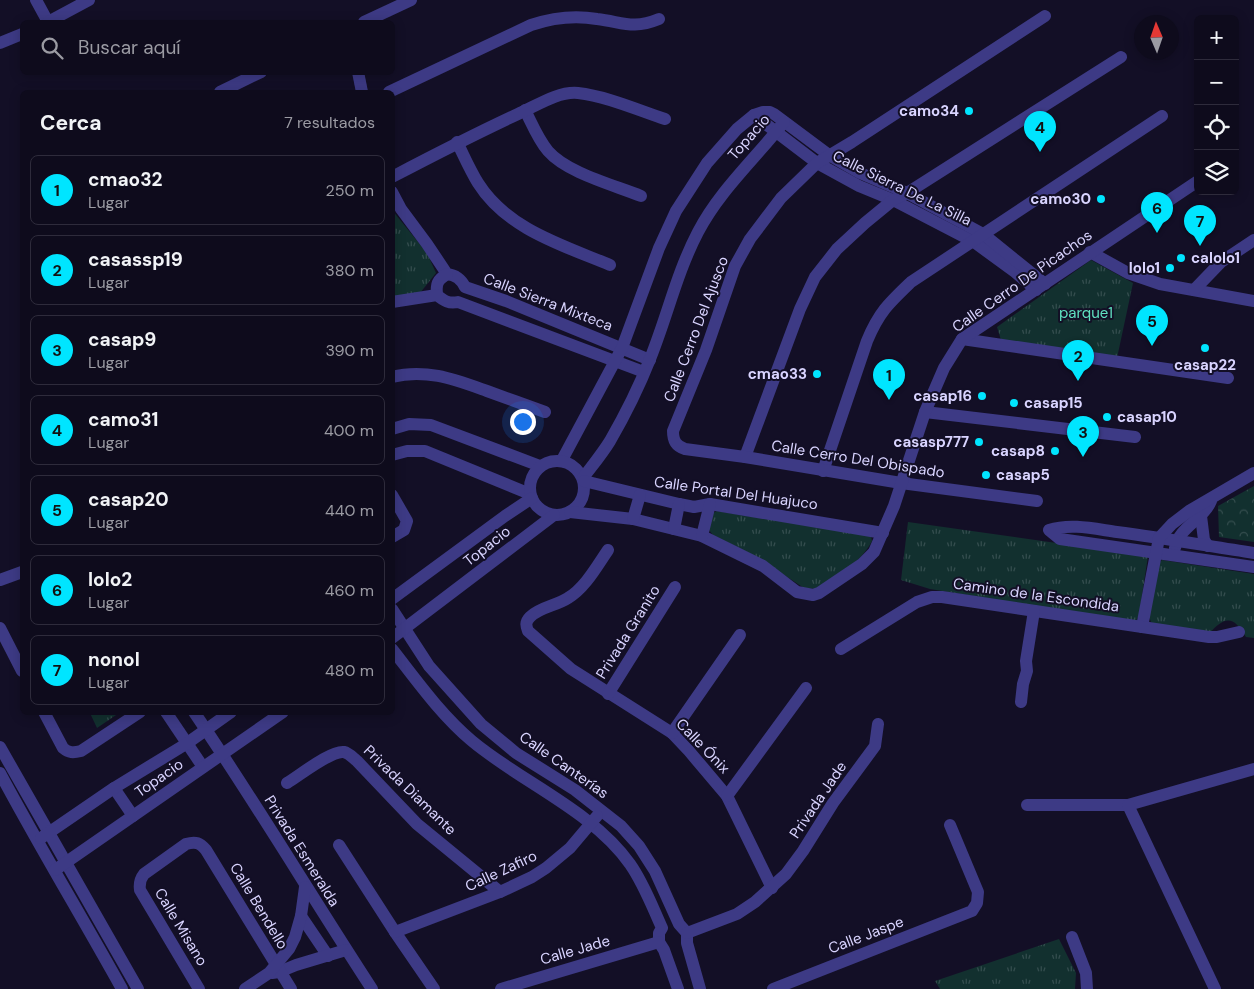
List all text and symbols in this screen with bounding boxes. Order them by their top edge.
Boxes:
north arrow [1134,15,1179,60]
map controls [1194,15,1239,195]
button: + [1194,15,1239,60]
search box [20,20,395,75]
icon: search [38,34,66,62]
text: Buscar aquí [78,35,181,60]
button: − [1194,60,1239,105]
place label: camo34 [899,101,959,121]
marker: camo34 [963,105,975,117]
button: locate [1194,105,1239,150]
text: Cerca [40,109,102,137]
street label: Topacio [724,110,775,164]
pin: 4 [1024,111,1056,152]
text: 7 resultados [284,112,375,133]
street label: Calle Sierra De La Silla [829,146,975,230]
button: layers [1194,150,1239,195]
text: cmao32 [88,167,163,192]
text: 1 [54,180,60,201]
text: 250 m [326,180,374,201]
place label: camo30 [1030,189,1091,209]
text: Lugar [88,192,129,213]
pin: 6 [1141,192,1173,233]
marker: camo30 [1095,193,1107,205]
pin: 7 [1184,205,1216,246]
street label: Calle Cerro De Picachos [948,225,1096,337]
text: casassp19 [88,247,183,272]
place label: calolo1 [1191,248,1240,268]
marker: calolo1 [1175,252,1187,264]
street label: Calle Cerro Del Ajusco [659,253,733,405]
place label: lolo1 [1129,258,1160,278]
text: 2 [52,260,62,281]
text: 380 m [325,260,374,281]
marker: lolo1 [1164,262,1176,274]
street label: Calle Sierra Mixteca [481,268,615,336]
text: Lugar [88,272,129,293]
park label: parque1 [1059,303,1113,323]
pin: 5 [1136,305,1168,346]
text: casap9 [88,327,156,352]
text: 3 [52,340,62,361]
text: 390 m [326,340,374,361]
pin: 2 [1062,340,1094,381]
marker: casap22 [1199,342,1211,354]
text: Lugar [88,352,129,373]
place label: casap22 [1174,355,1236,375]
pin: 1 [873,359,905,400]
place label: cmao33 [748,364,807,384]
marker: cmao33 [811,368,823,380]
place label: casap16 [913,386,972,406]
marker: casap16 [976,390,988,402]
place label: casap15 [1024,393,1083,413]
marker: casap15 [1008,397,1020,409]
text: camo31 [88,407,158,432]
place label: casap10 [1117,407,1177,427]
your location [510,409,536,435]
marker: casap10 [1101,411,1113,423]
pin: 3 [1067,416,1099,457]
text: 4 [52,420,62,441]
text: 400 m [324,420,374,441]
text: Lugar [88,432,129,453]
place label: casasp777 [893,432,969,452]
street label: Calle Cerro Del Obispado [770,435,946,483]
marker: casasp777 [973,436,985,448]
place label: casap8 [991,441,1045,461]
marker: casap8 [1049,445,1061,457]
place label: casap5 [996,465,1050,485]
marker: casap5 [980,469,992,481]
street label: Calle Portal Del Huajuco [653,472,819,514]
text: casap20 [88,487,169,512]
text: 5 [52,500,62,521]
text: 440 m [325,500,374,521]
text: Lugar [88,512,129,533]
street label: Topacio [459,521,515,571]
text: lolo2 [88,567,132,592]
street label: Camino de la Escondida [952,573,1120,617]
text: 6 [52,580,62,601]
text: 460 m [325,580,374,601]
street label: Privada Granito [591,581,665,683]
text: Lugar [88,592,129,613]
text: nonol [88,647,140,672]
text: 7 [53,660,61,681]
text: 480 m [325,660,374,681]
text: Lugar [88,672,129,693]
street label: Calle Ónix [672,714,735,778]
street label: Calle Canterías [515,727,613,803]
street label: Privada Diamante [359,741,461,839]
street label: Topacio [131,754,187,802]
street label: Privada Jade [785,758,851,842]
street label: Privada Esmeralda [260,792,344,910]
street label: Calle Zafiro [462,846,540,896]
street label: Calle Bendello [225,859,293,953]
street label: Calle Misano [150,884,212,970]
street label: Calle Jaspe [825,911,907,959]
street label: Calle Jade [538,931,612,969]

